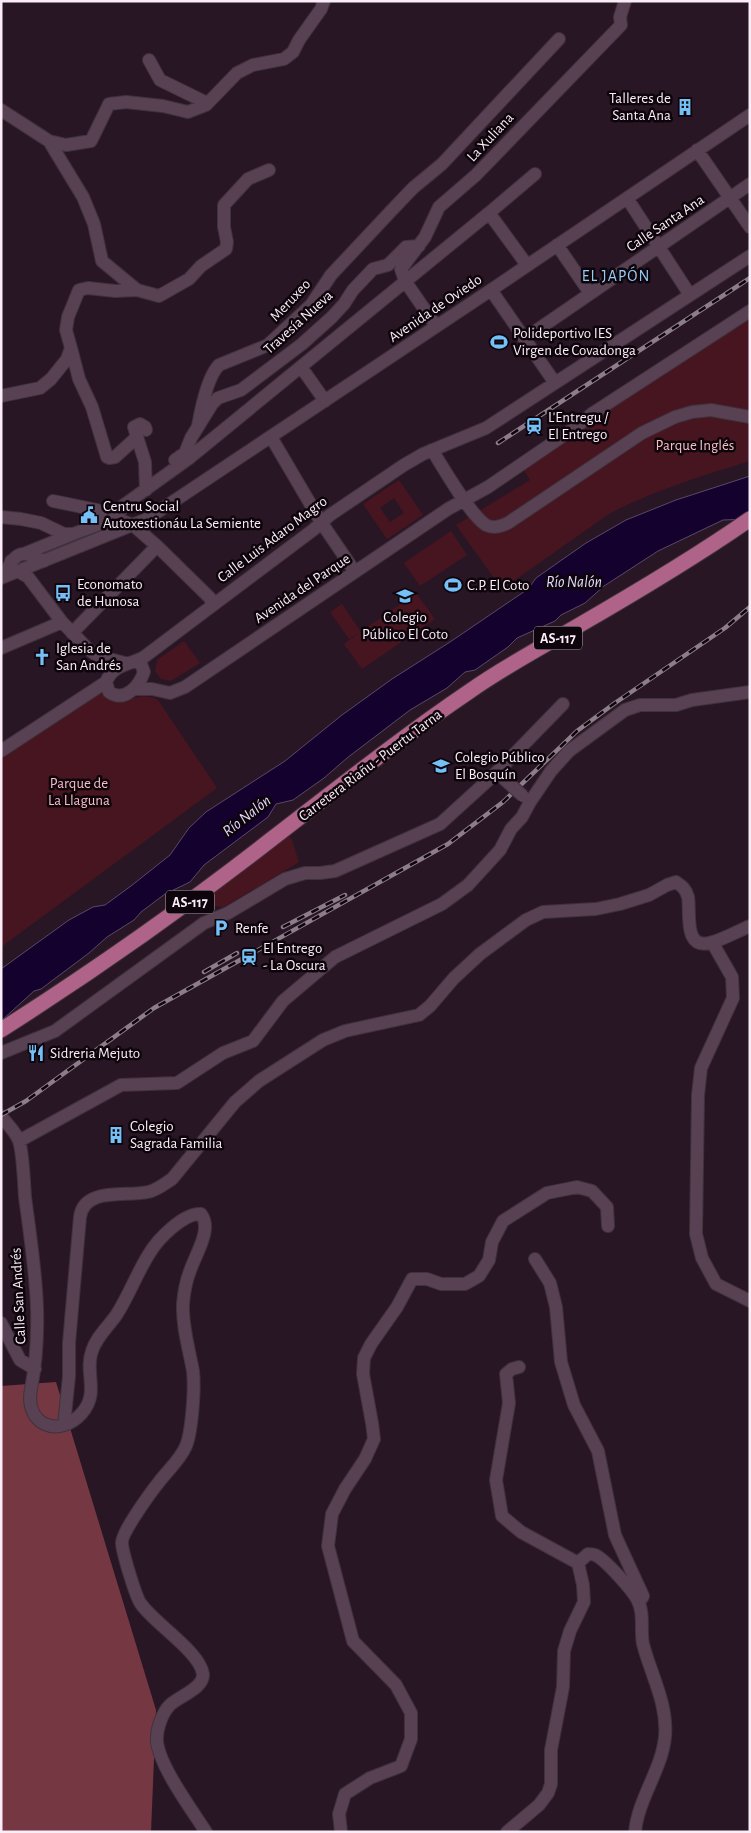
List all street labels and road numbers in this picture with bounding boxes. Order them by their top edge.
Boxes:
street label: La Xuliana [464,110,517,165]
street label: Calle Santa Ana [624,192,707,255]
street label: Avenida de Oviedo [386,272,485,345]
street label: Meruxeo [267,276,313,324]
street label: Travesía Nueva [261,288,336,357]
street label: Calle Luis Adaro Magro [215,493,330,585]
street label: Avenida del Parque [252,551,353,626]
road number: AS-117 [534,626,582,650]
street label: Carretera Riañu - Puertu Tarna [296,707,445,824]
road number: AS-117 [166,890,214,914]
street label: Calle San Andrés [8,1247,29,1345]

